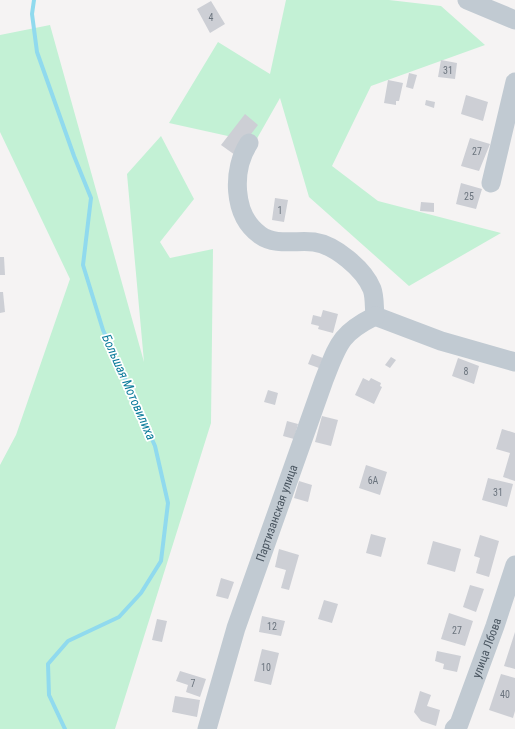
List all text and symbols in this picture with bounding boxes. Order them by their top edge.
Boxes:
house number: 4 [209,12,214,23]
house number: 31 [443,65,453,76]
house number: 27 [472,146,482,157]
house number: 25 [464,191,474,202]
house number: 1 [278,205,282,216]
water label: Большая Мотовилиха [99,332,159,442]
house number: 8 [464,366,469,377]
street label: Партизанская улица [253,463,300,563]
house number: 6А [368,475,379,486]
house number: 31 [493,487,503,498]
street label: улица Лбова [469,616,504,680]
house number: 12 [267,621,277,632]
house number: 27 [452,625,462,636]
house number: 10 [261,662,271,673]
house number: 7 [191,678,196,689]
house number: 40 [500,689,510,700]

